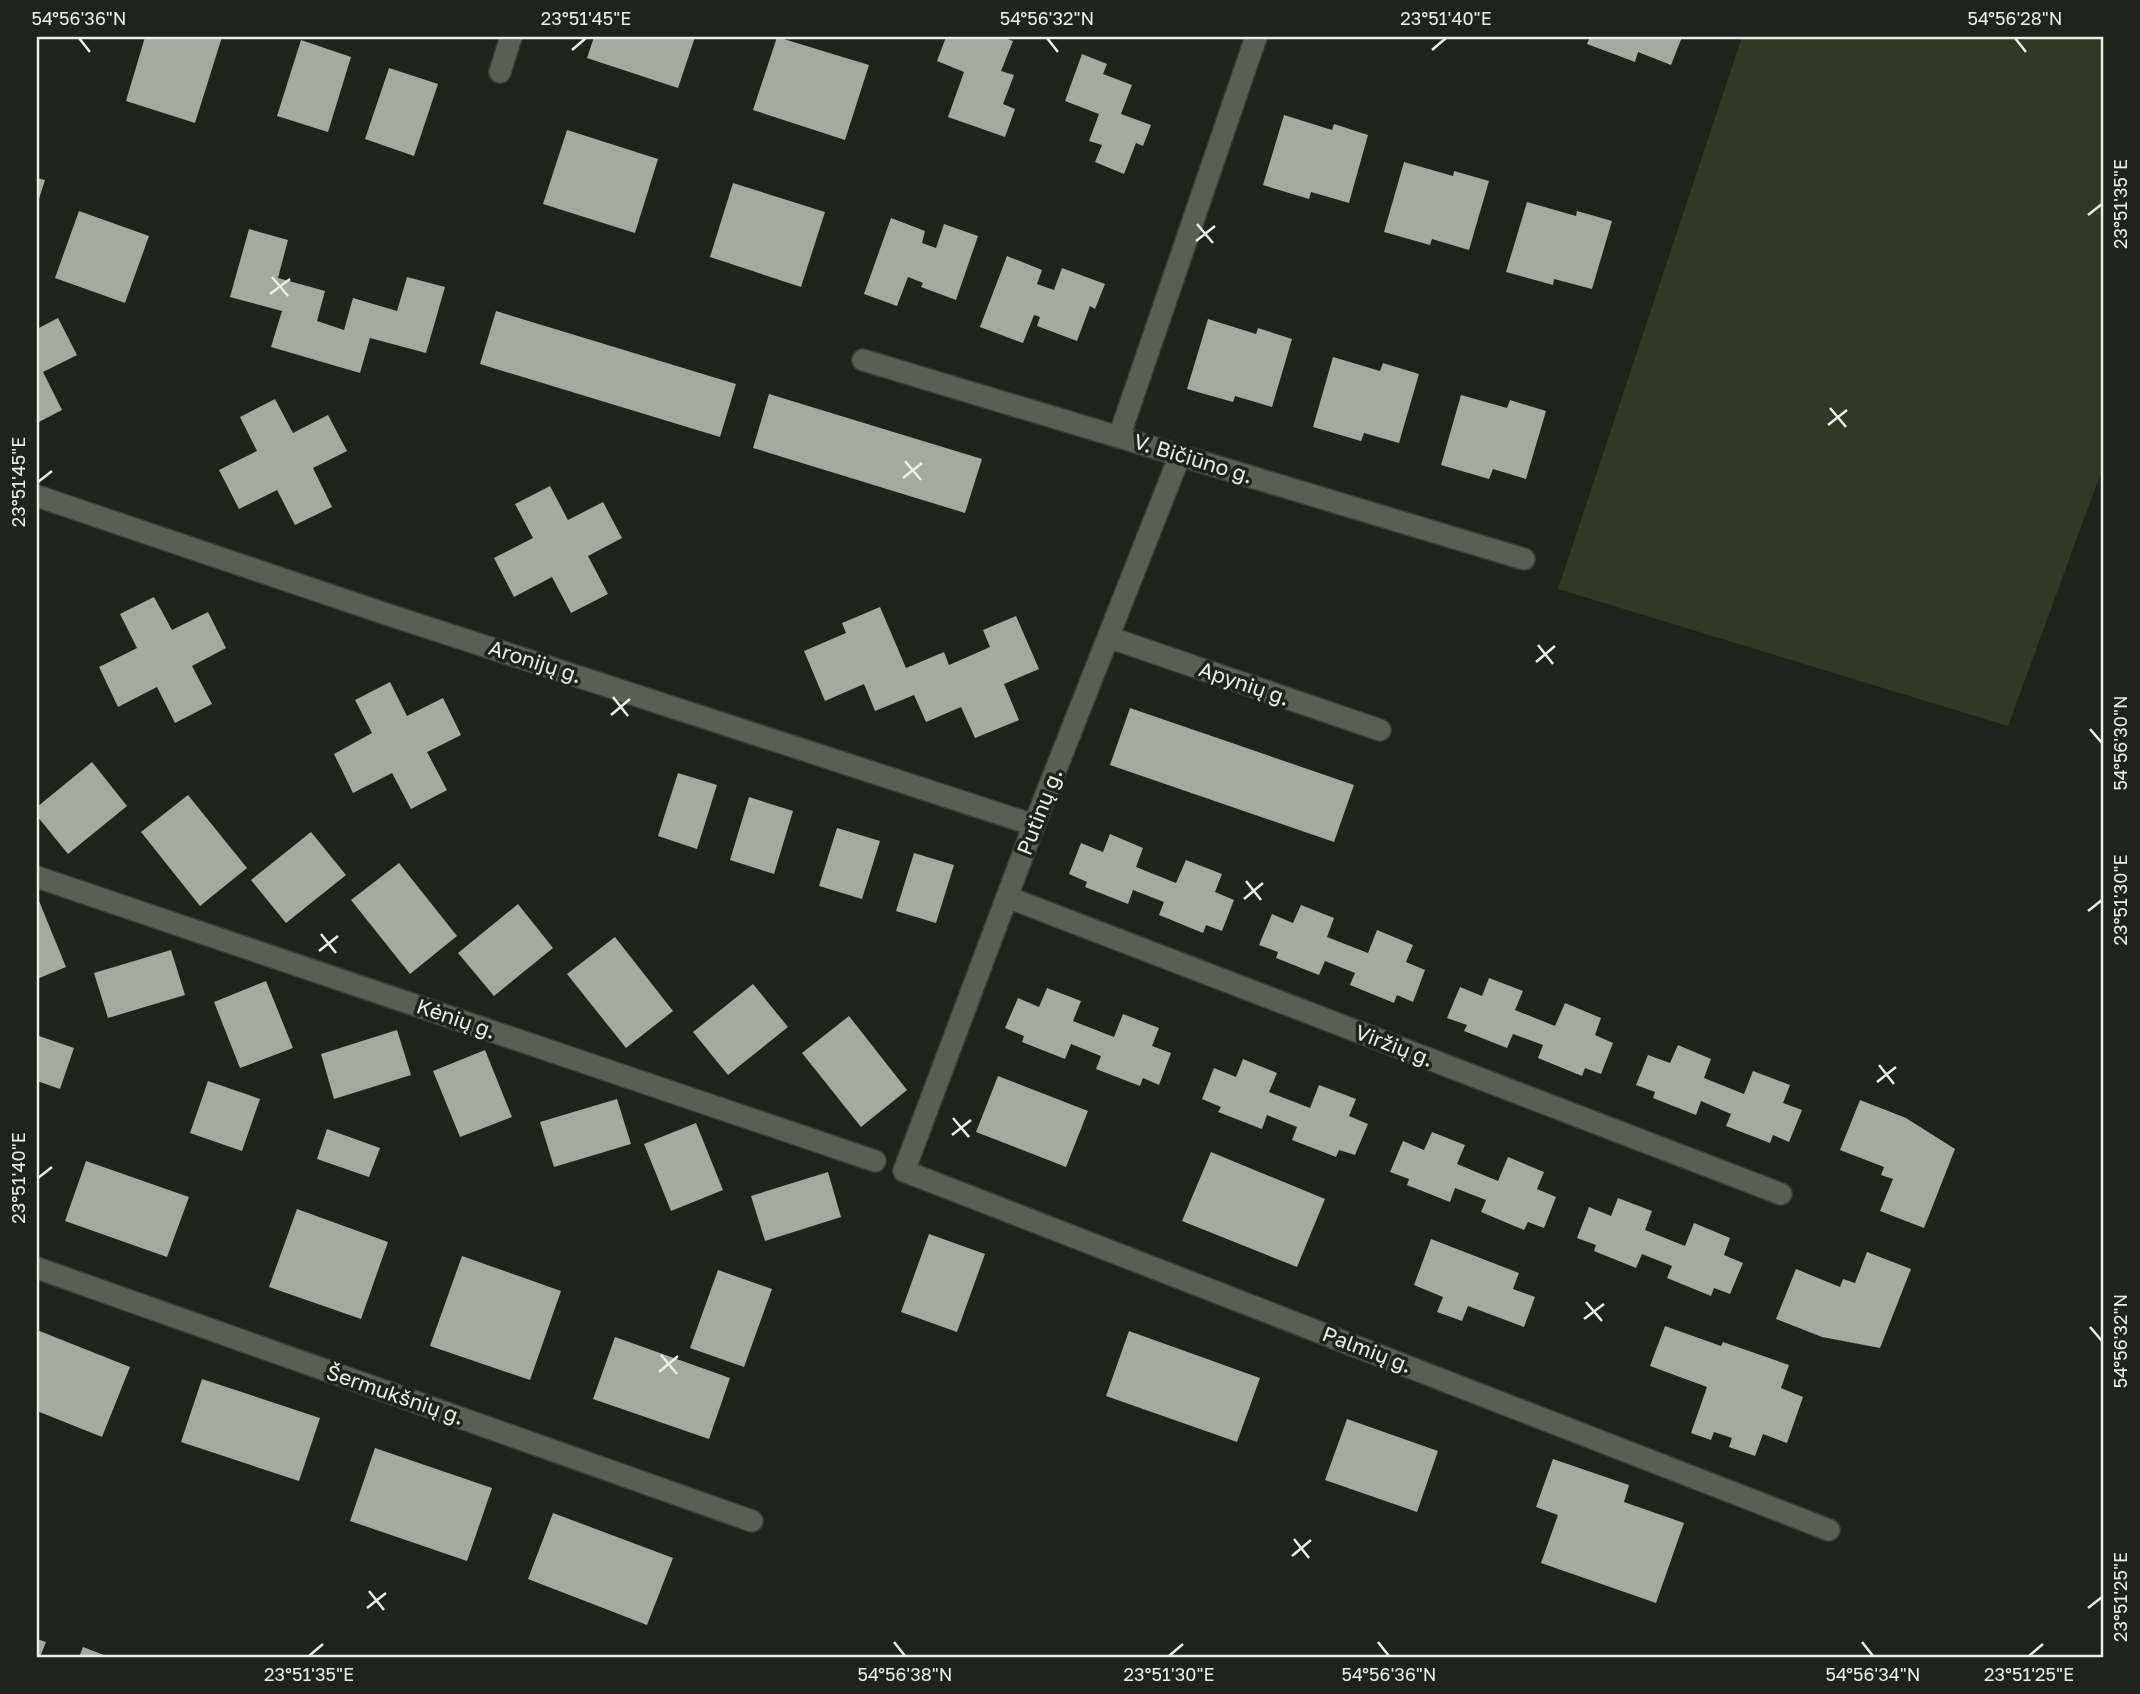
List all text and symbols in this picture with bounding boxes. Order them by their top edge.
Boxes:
text: 54°56'36"N [32,7,126,29]
text: 23°51'45"E [541,7,631,29]
text: 54°56'32"N [1000,7,1094,29]
text: 23°51'40"E [1400,7,1492,29]
text: 54°56'28"N [1968,7,2062,29]
text: 23°51'35"E [2109,159,2131,249]
street label: V. Bičiūno g. [1131,428,1256,488]
text: 23°51'45"E [7,437,29,527]
street label: Aronijų g. [486,634,585,688]
street label: Apynių g. [1196,655,1293,711]
text: 54°56'30"N [2109,695,2131,791]
street label: Putinų g. [1011,765,1067,859]
text: 23°51'30"E [2109,855,2131,945]
street label: Kėnių g. [413,992,499,1044]
street label: Viržių g. [1352,1018,1437,1072]
text: 23°51'40"E [7,1132,29,1224]
text: 54°56'32"N [2109,1294,2131,1388]
street label: Palmių g. [1319,1320,1416,1378]
street label: Šermukšnių g. [323,1358,468,1430]
text: 23°51'25"E [2109,1552,2131,1642]
text: 23°51'35"E [264,1663,354,1685]
text: 54°56'38"N [857,1663,953,1685]
text: 23°51'30"E [1124,1663,1214,1685]
text: 54°56'36"N [1342,1663,1436,1685]
text: 54°56'34"N [1825,1663,1921,1685]
text: 23°51'25"E [1984,1663,2074,1685]

